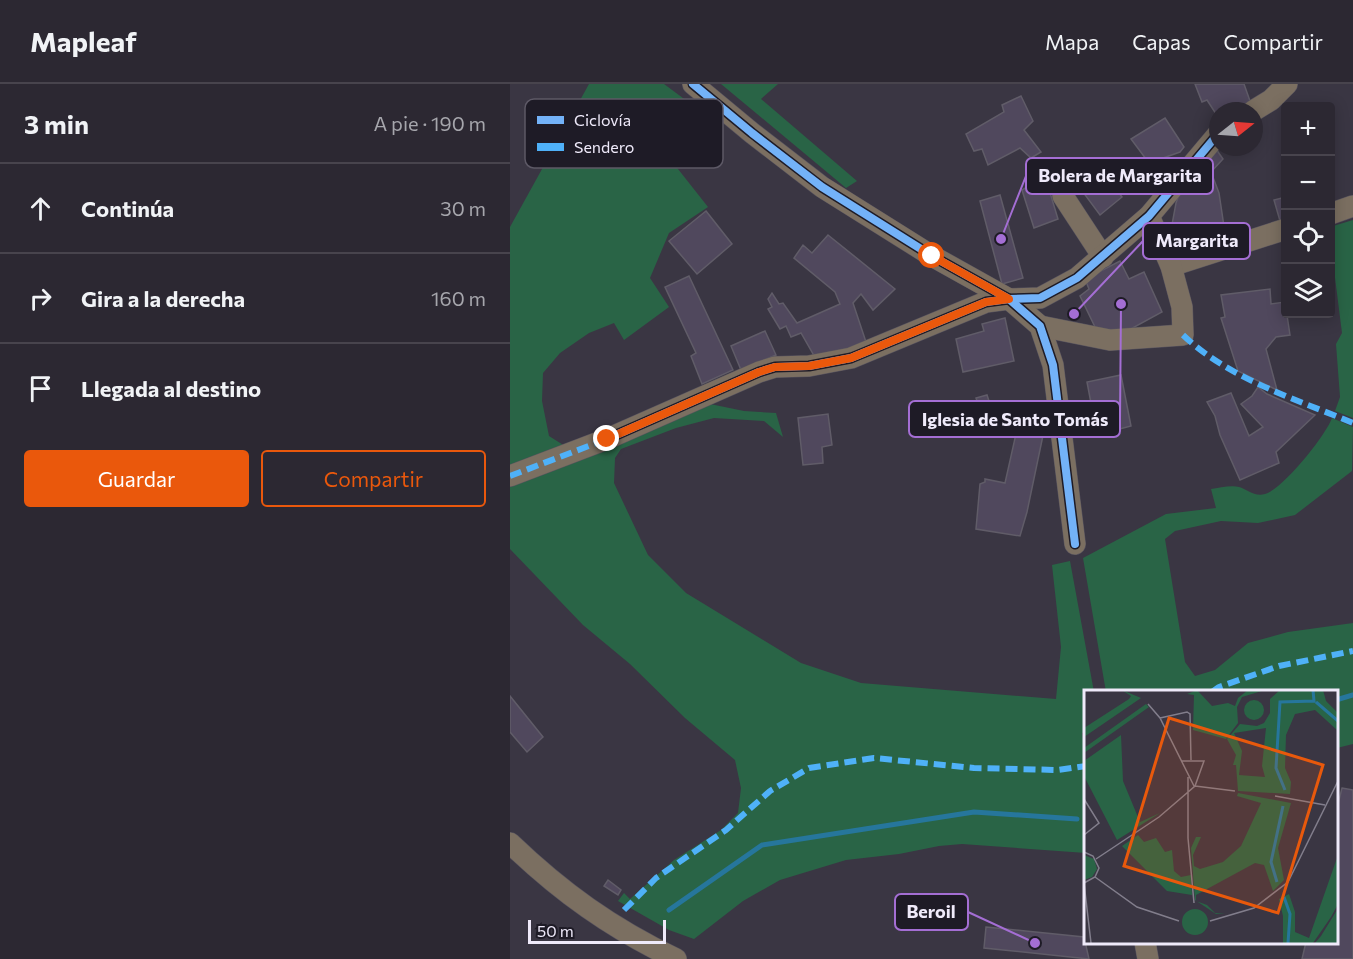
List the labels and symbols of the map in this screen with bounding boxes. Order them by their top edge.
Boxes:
legend [525,99,723,168]
north arrow [1209,102,1263,156]
text: Ciclovía [574,110,631,129]
text: Sendero [574,137,634,156]
callout: Bolera de Margarita [1026,158,1213,194]
text: Bolera de Margarita [1038,164,1202,186]
callout: Margarita [1143,223,1250,259]
text: Margarita [1156,229,1238,251]
route start [918,242,944,268]
callout: Iglesia de Santo Tomás [909,401,1120,437]
text: Iglesia de Santo Tomás [922,408,1108,430]
route end [593,425,619,451]
inset map [1084,690,1338,944]
callout: Beroil [895,894,968,930]
text: Beroil [906,900,956,922]
scale bar [528,917,666,944]

